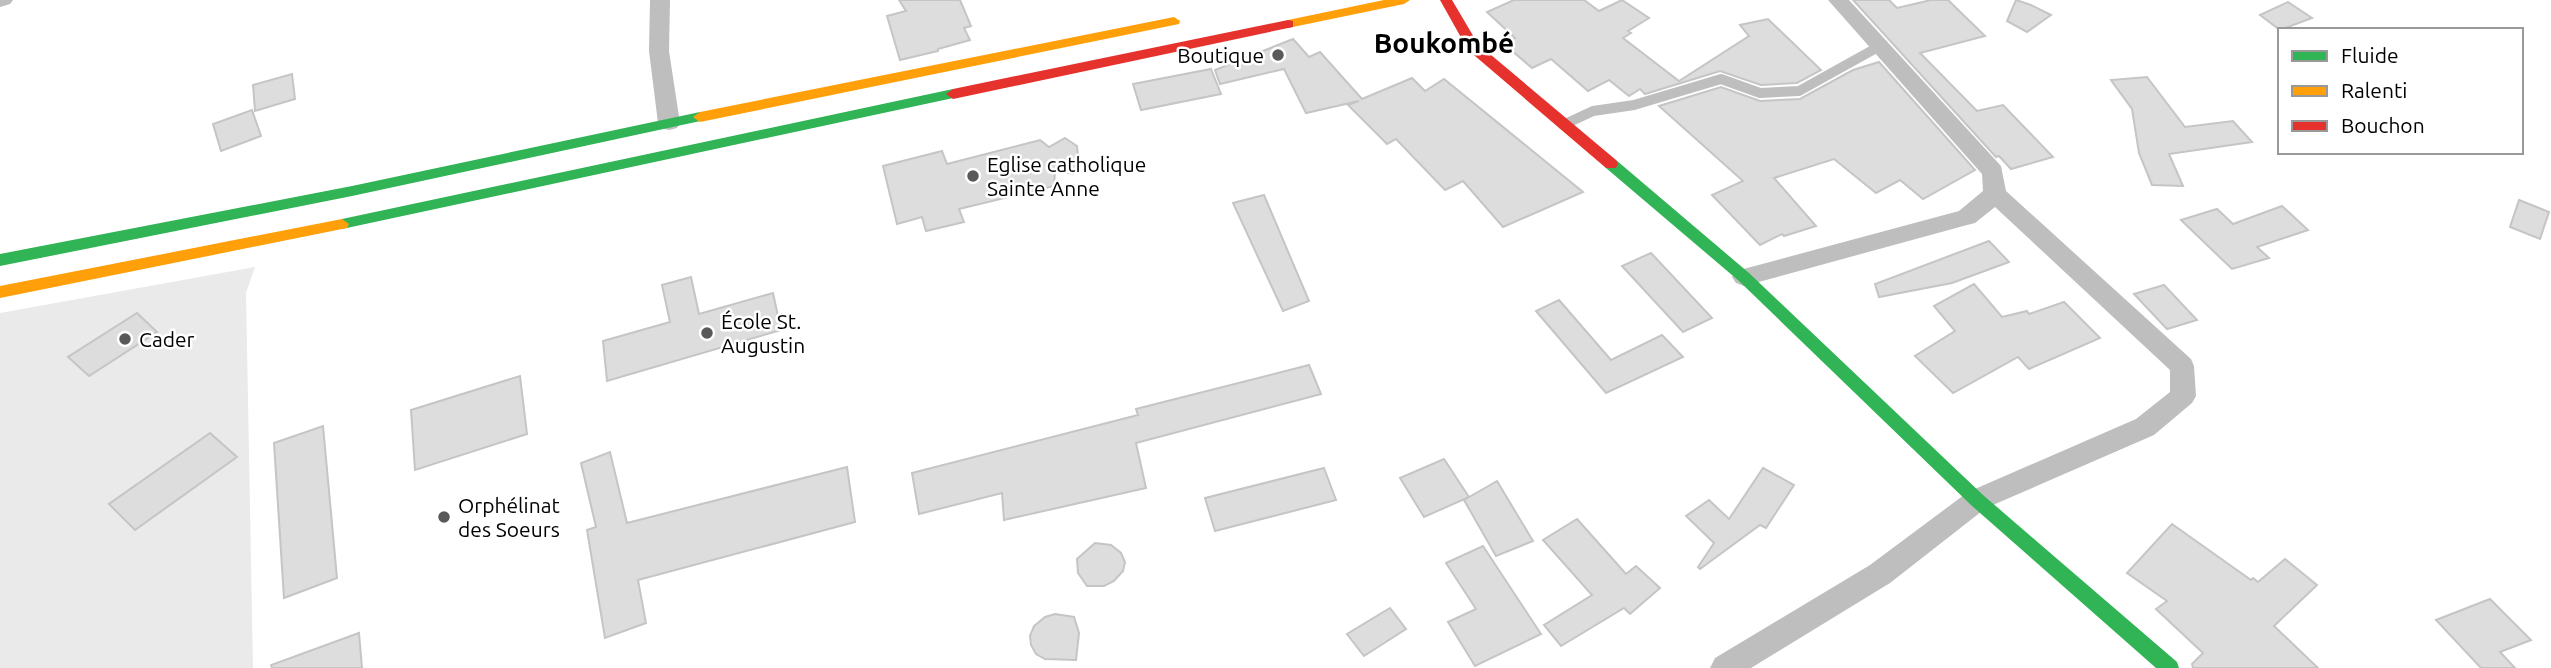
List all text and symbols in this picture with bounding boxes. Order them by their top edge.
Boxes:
district label: Boukombé [1374,27,1514,58]
legend [2278,28,2523,154]
place label: Boutique [1177,43,1264,67]
text: Fluide [2341,43,2399,67]
marker: Boutique [1270,47,1286,63]
text: Ralenti [2341,78,2407,102]
text: Bouchon [2341,113,2425,137]
place label: Eglise catholique Sainte Anne [987,152,1146,200]
marker: Eglise catholique Sainte Anne [965,168,981,184]
place label: École St. Augustin [721,309,805,357]
marker: École St. Augustin [699,325,715,341]
place label: Cader [139,327,195,351]
marker: Cader [117,331,133,347]
place label: Orphélinat des Soeurs [458,493,560,541]
marker: Orphélinat des Soeurs [436,509,452,525]

